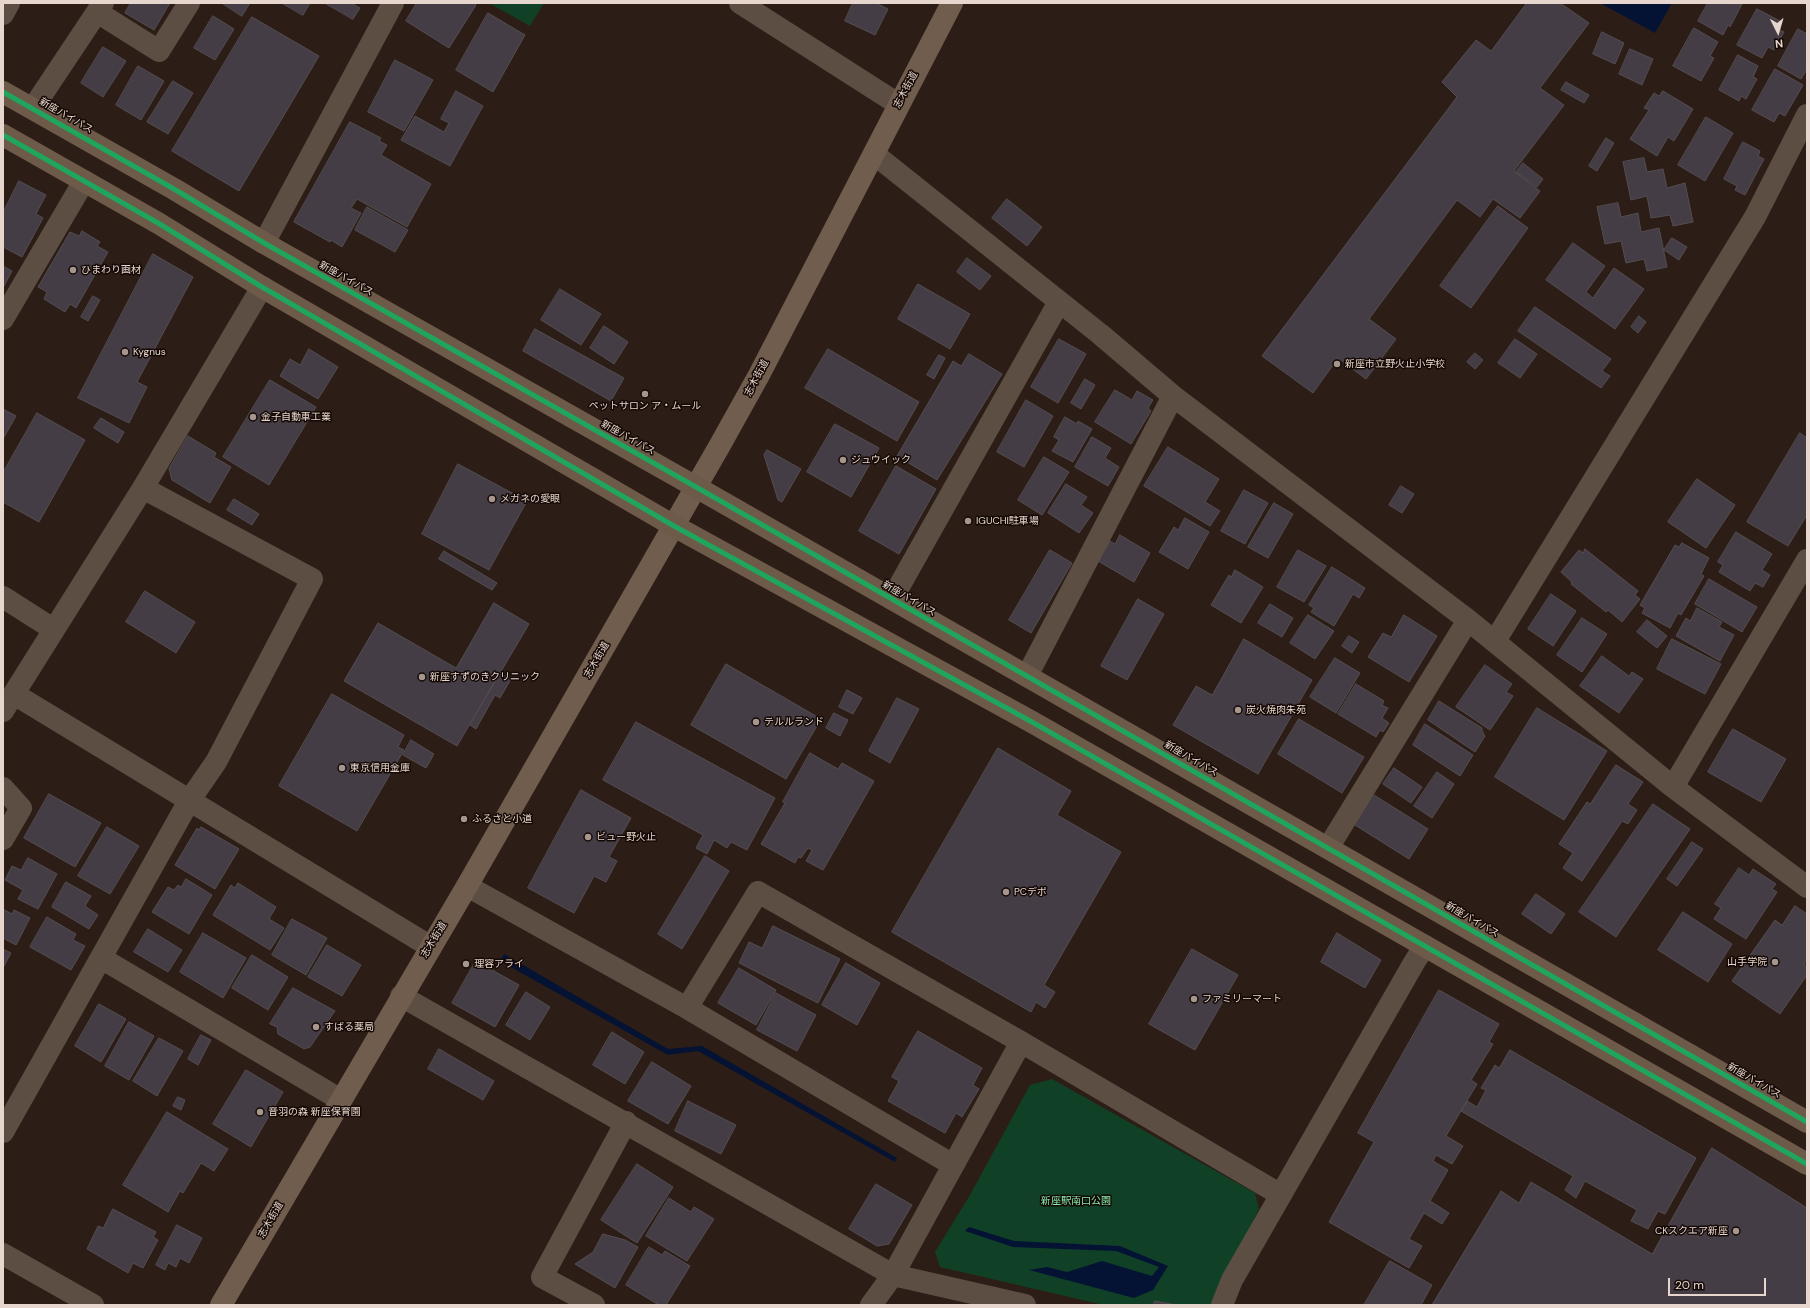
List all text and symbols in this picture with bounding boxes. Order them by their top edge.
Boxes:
north arrow [1758,12,1798,52]
text: N [1774,37,1784,51]
street label: 志木街道 [891,70,921,110]
street label: 新座バイパス [37,96,95,136]
street label: 新座バイパス [317,259,375,299]
place label: ひまわり画材 [81,264,141,276]
marker: ひまわり画材 [68,265,78,275]
place label: Kygnus [133,346,166,358]
marker: Kygnus [120,347,130,357]
street label: 志木街道 [742,358,772,398]
place label: 新座市立野火止小学校 [1345,358,1445,370]
marker: 新座市立野火止小学校 [1332,359,1342,369]
marker: ペットサロン ア・ムール [640,389,650,399]
place label: ペットサロン ア・ムール [589,400,701,412]
place label: 金子自動車工業 [261,411,331,423]
marker: 金子自動車工業 [248,412,258,422]
street label: 新座バイパス [599,418,657,458]
place label: ジュウイック [851,454,911,466]
marker: ジュウイック [838,455,848,465]
place label: メガネの愛眼 [500,493,560,505]
marker: メガネの愛眼 [487,494,497,504]
place label: IGUCHI駐車場 [976,515,1039,527]
marker: IGUCHI駐車場 [963,516,973,526]
street label: 新座バイパス [880,579,938,619]
street label: 志木街道 [582,640,612,680]
place label: 新座すずのきクリニック [430,671,540,683]
marker: 新座すずのきクリニック [417,672,427,682]
place label: 炭火焼肉朱苑 [1246,704,1306,716]
marker: 炭火焼肉朱苑 [1233,705,1243,715]
place label: テルルランド [764,716,824,728]
marker: テルルランド [751,717,761,727]
street label: 新座バイパス [1162,739,1220,779]
place label: 東京信用金庫 [350,762,410,774]
marker: 東京信用金庫 [337,763,347,773]
place label: ふるさと小道 [472,813,532,825]
marker: ふるさと小道 [459,814,469,824]
place label: ビュー野火止 [596,831,656,843]
marker: ビュー野火止 [583,832,593,842]
place label: PCデポ [1014,886,1047,898]
marker: PCデポ [1001,887,1011,897]
street label: 新座バイパス [1443,900,1501,940]
street label: 志木街道 [419,920,449,960]
place label: 山手学院 [1727,956,1767,968]
marker: 山手学院 [1770,957,1780,967]
place label: 理容アライ [474,958,524,970]
marker: 理容アライ [461,959,471,969]
place label: ファミリーマート [1202,993,1282,1005]
marker: ファミリーマート [1189,994,1199,1004]
place label: すばる薬局 [324,1021,374,1033]
marker: すばる薬局 [311,1022,321,1032]
street label: 新座バイパス [1725,1061,1783,1101]
place label: 音羽の森 新座保育園 [268,1106,361,1118]
marker: 音羽の森 新座保育園 [255,1107,265,1117]
park label: 新座駅南口公園 [1041,1195,1111,1207]
street label: 志木街道 [256,1200,286,1240]
place label: CKスクエア新座 [1655,1225,1728,1237]
marker: CKスクエア新座 [1731,1226,1741,1236]
scale bar [1670,1270,1768,1296]
text: 20 m [1675,1277,1704,1293]

